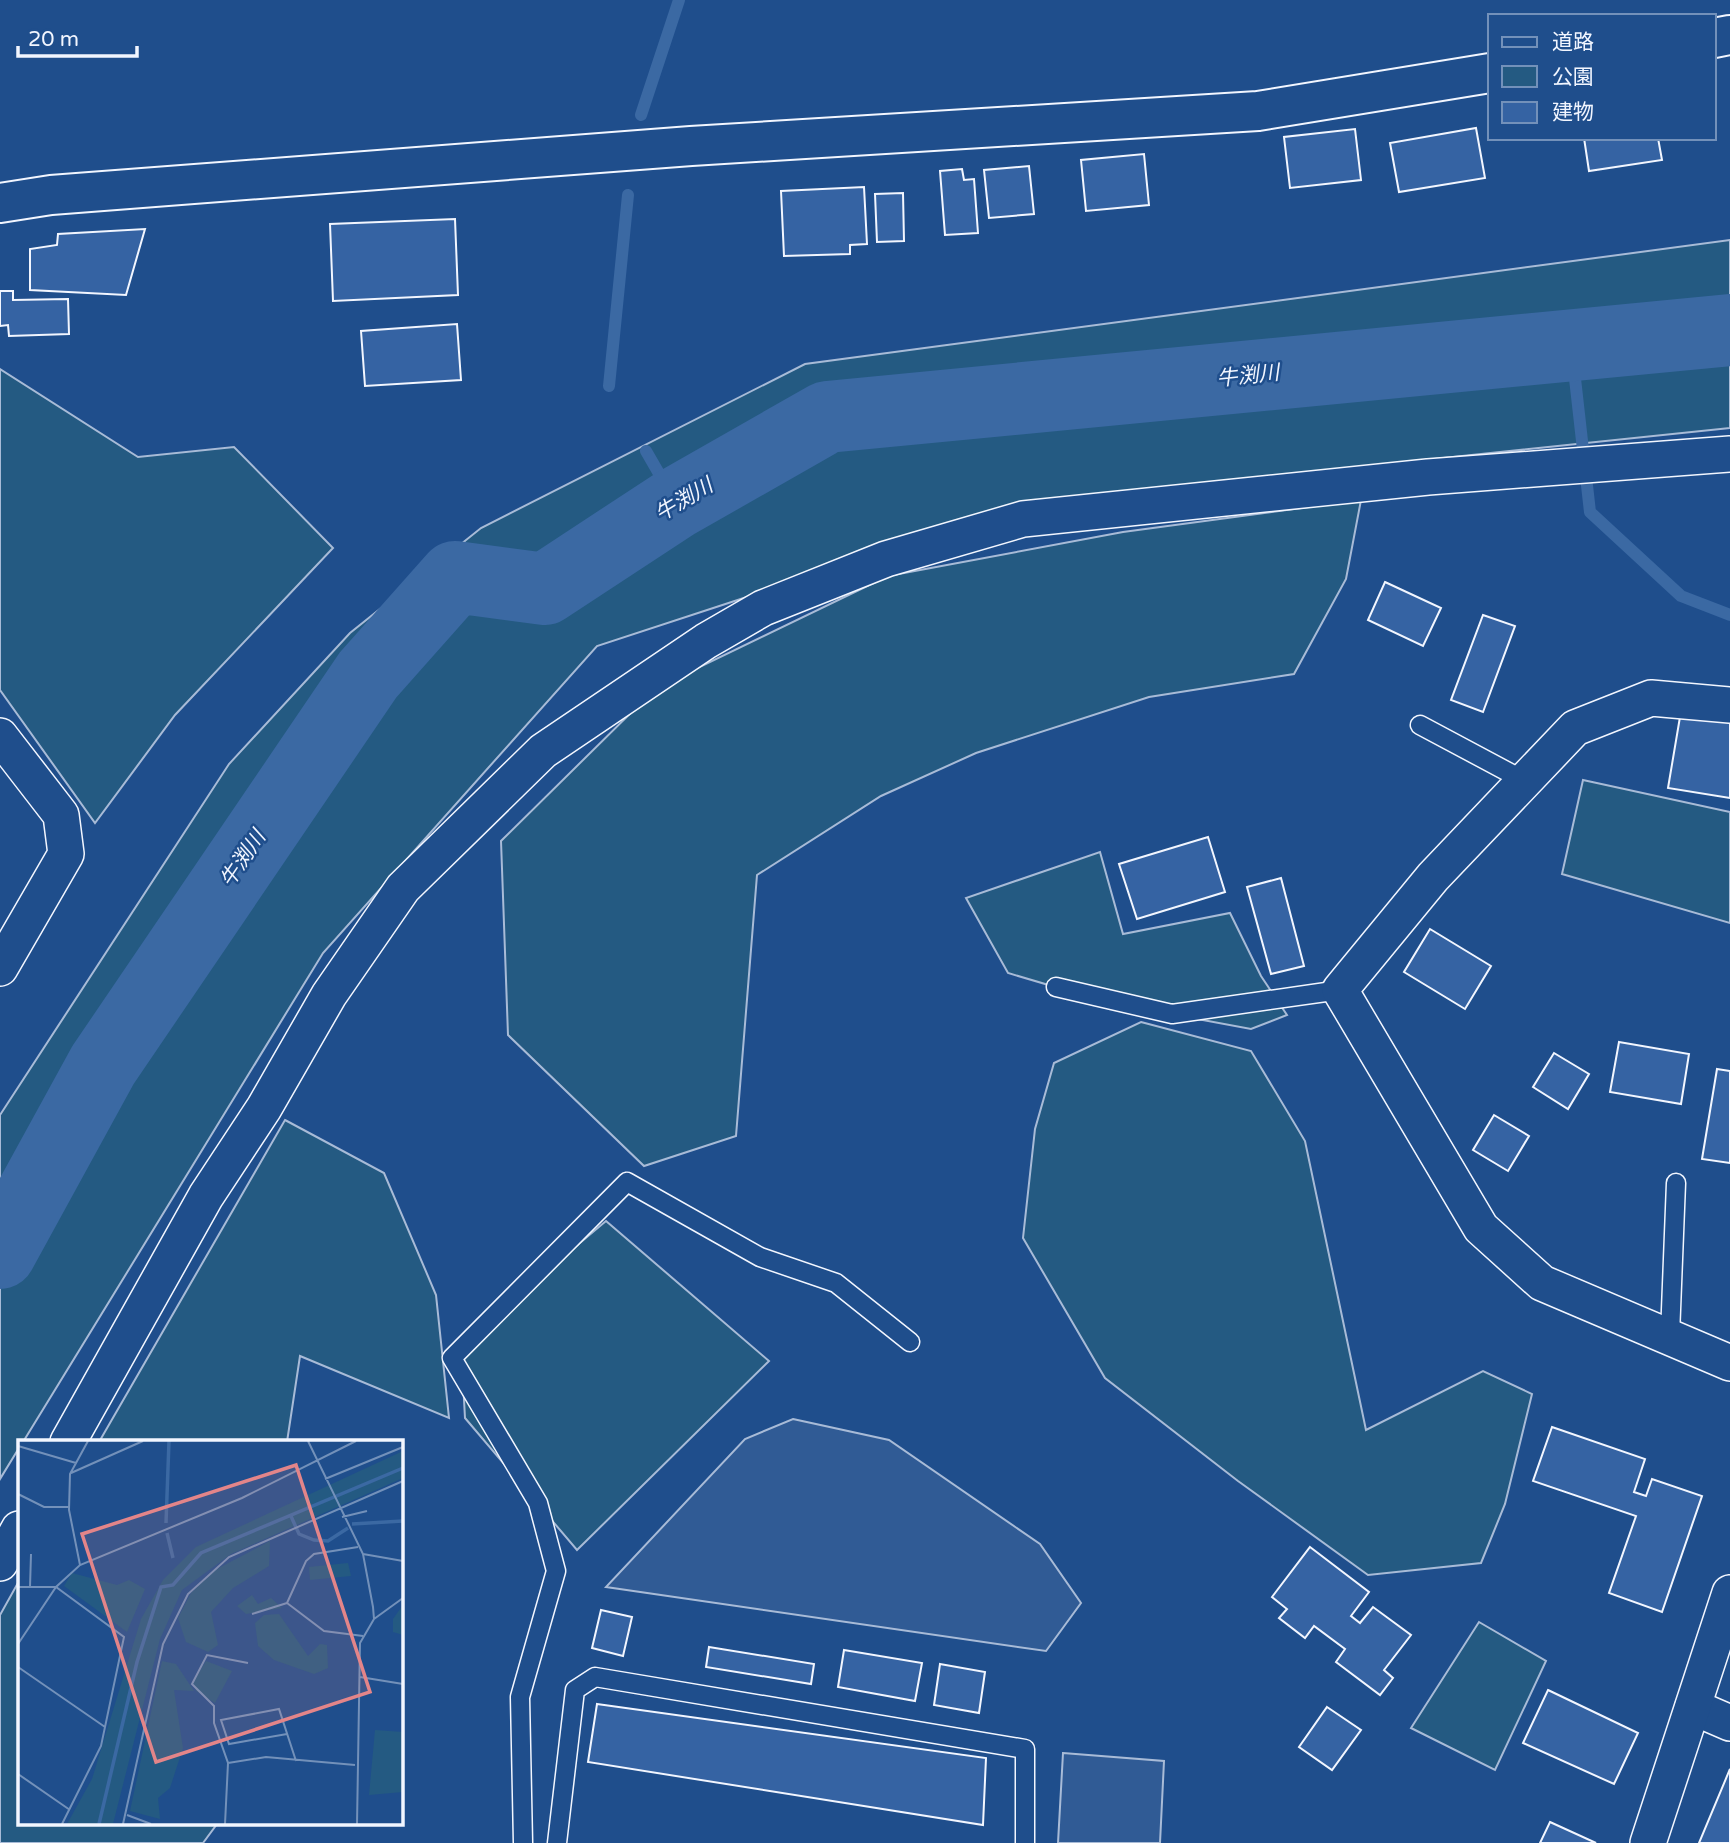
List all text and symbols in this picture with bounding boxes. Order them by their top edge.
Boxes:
scale bar [18,14,136,58]
legend [1488,14,1716,140]
text: 20 m [28,27,79,52]
text: 道路 [1552,30,1594,55]
text: 公園 [1552,65,1594,90]
text: 建物 [1552,100,1594,125]
water label: 牛渕川 [1215,360,1283,392]
water label: 牛渕川 [651,472,719,527]
water label: 牛渕川 [215,824,272,892]
inset map [18,1440,402,1826]

